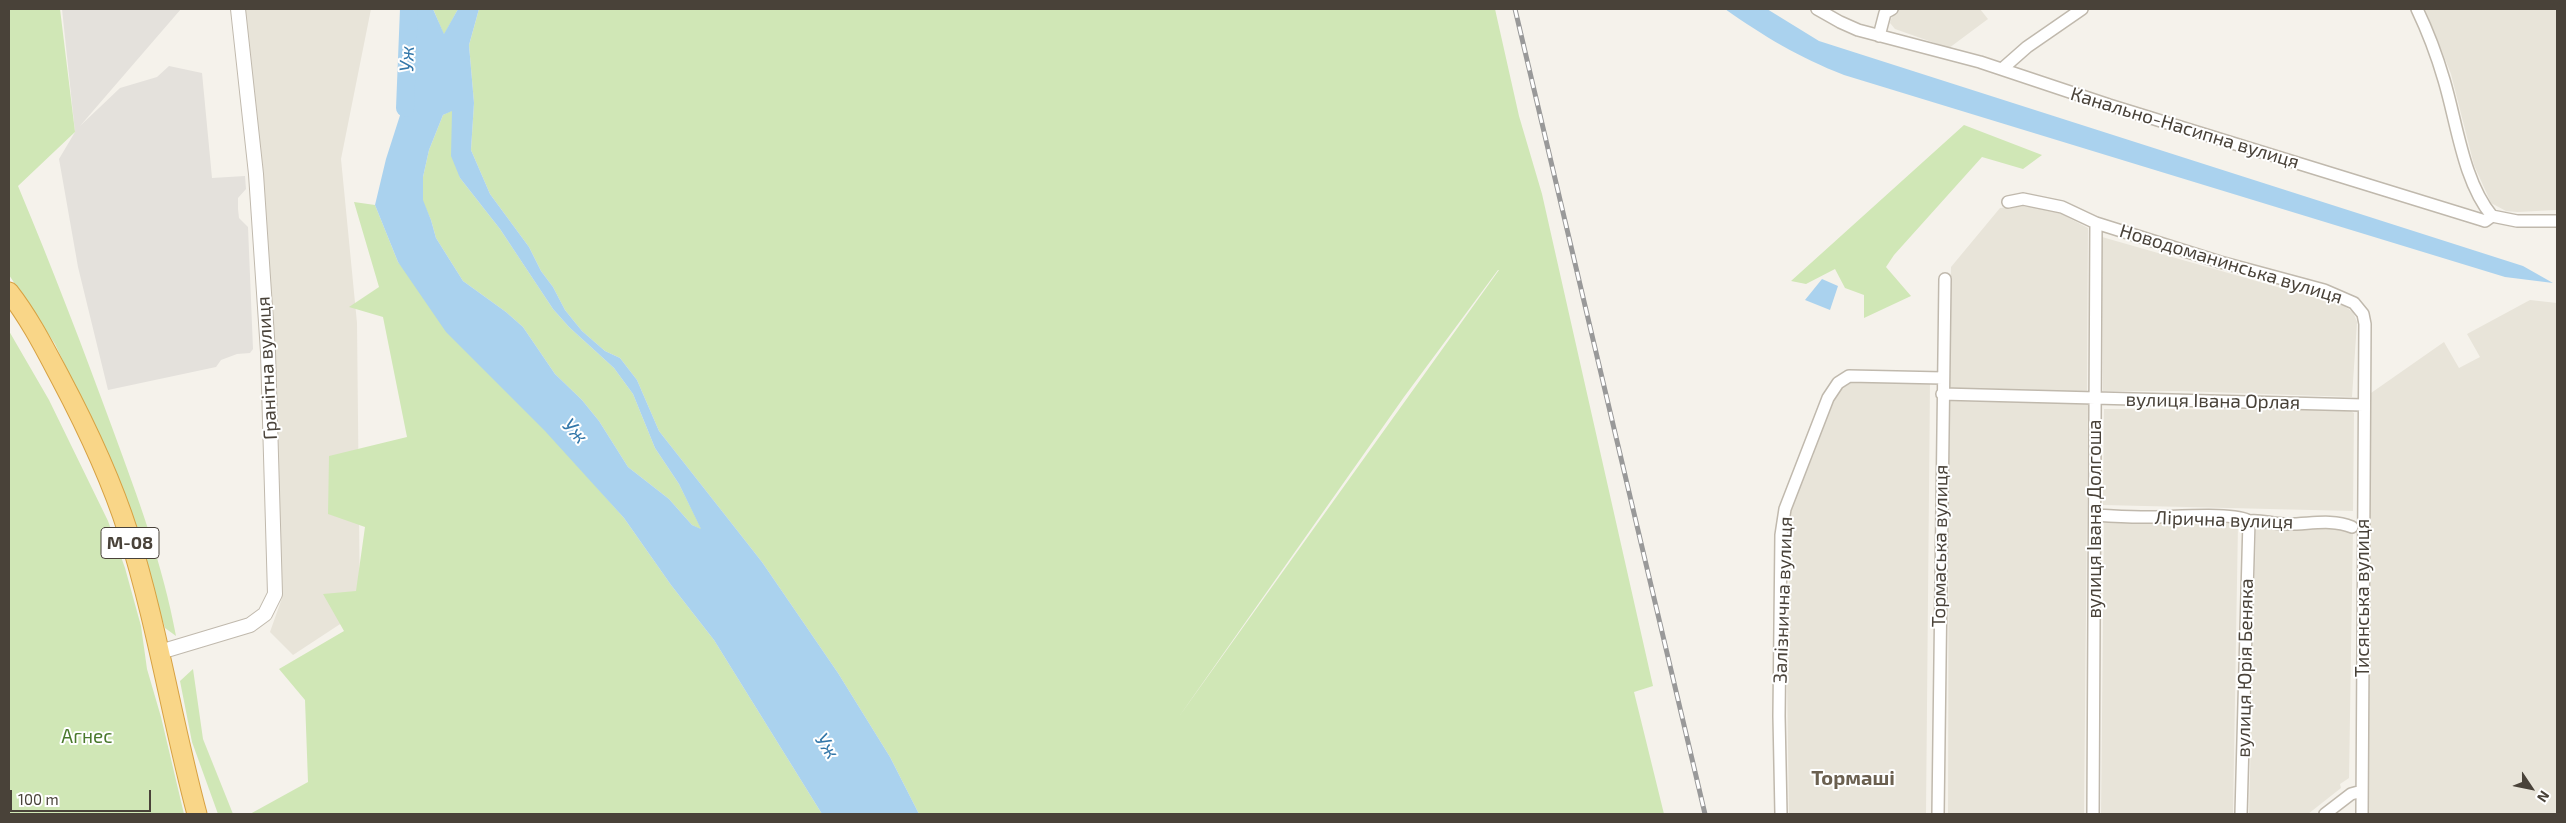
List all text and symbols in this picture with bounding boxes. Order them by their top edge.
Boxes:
water label: Уж [395,46,419,72]
street label: Канально-Насипна вулиця [2068,82,2302,174]
street label: Новодоманинська вулиця [2117,219,2345,309]
street label: Гранітна вулиця [252,296,282,440]
street label: вулиця Івана Орлая [2126,388,2300,414]
water label: Уж [557,413,593,449]
street label: вулиця Івана Долгоша [2084,419,2106,619]
street label: Тормаська вулиця [1927,464,1953,628]
street label: Лірична вулиця [2154,506,2294,534]
street label: Залізнична вулиця [1769,516,1797,684]
street label: Тисянська вулиця [2352,519,2374,677]
road number: М-08 [101,528,159,558]
street label: вулиця Юрія Беняка [2232,578,2258,758]
park label: Агнес [61,726,113,748]
water label: Уж [810,728,844,764]
north arrow [2506,763,2556,813]
district label: Тормаші [1811,766,1895,790]
scale bar [12,780,154,812]
text: N [2534,788,2554,806]
text: 100 m [18,790,59,808]

